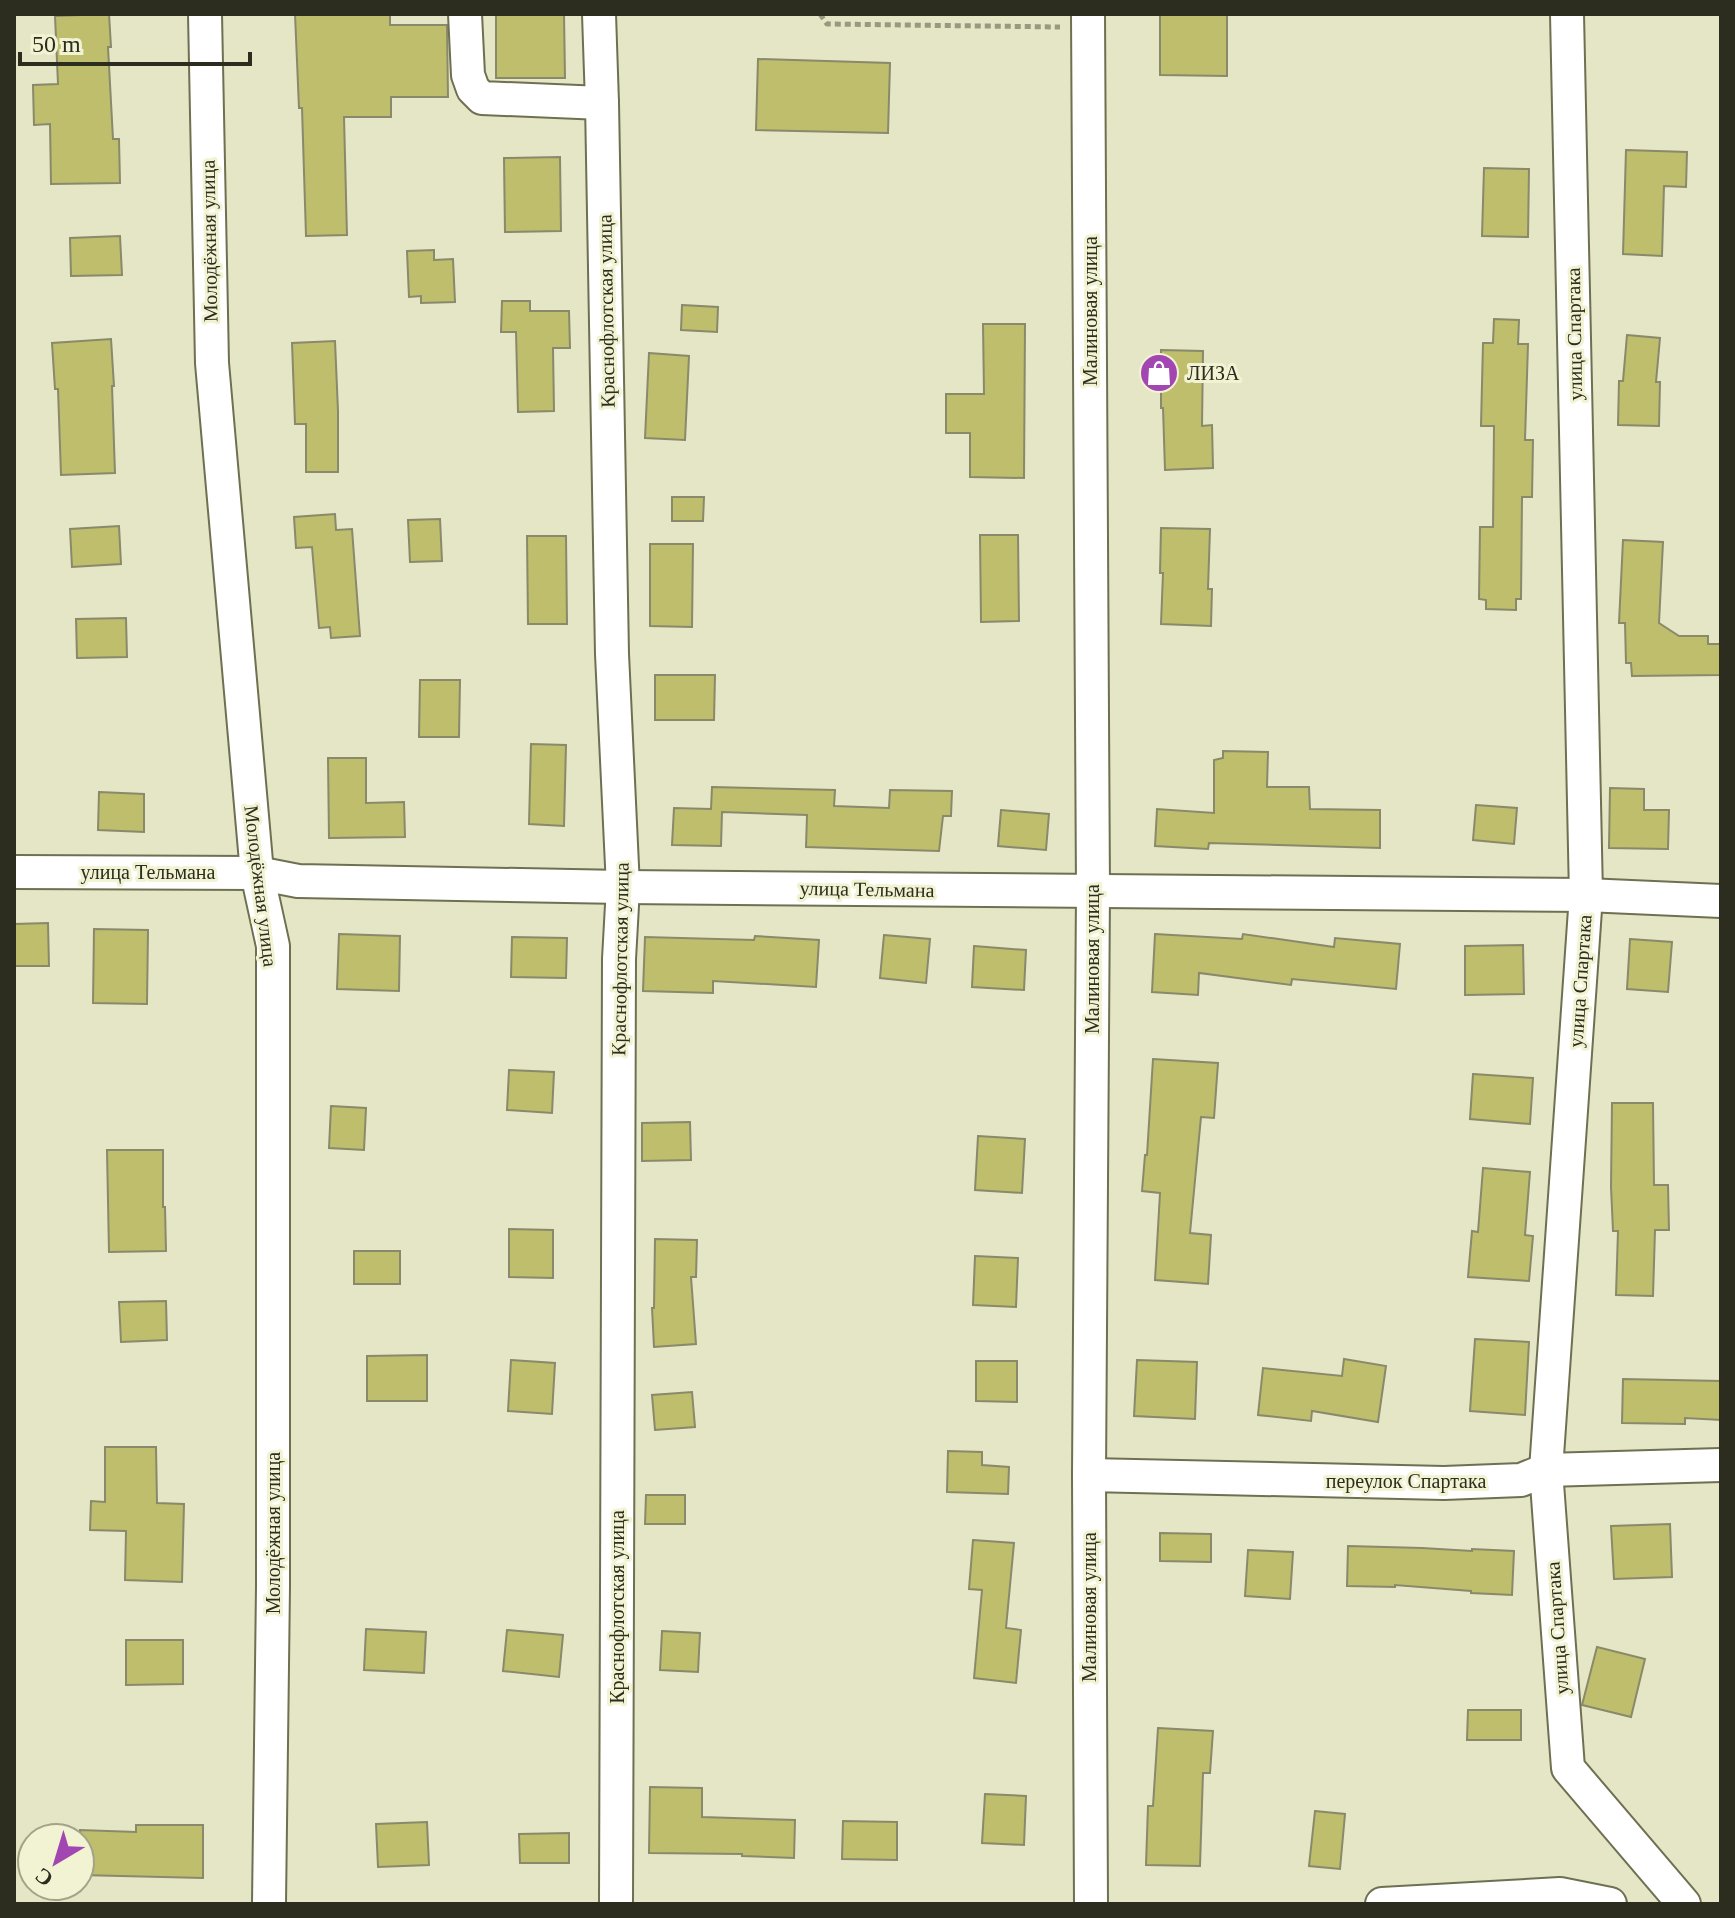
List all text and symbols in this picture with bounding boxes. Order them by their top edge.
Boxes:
scale bar [20,16,250,66]
text: 50 m [32,31,81,57]
street label: Молодёжная улица [197,159,222,322]
street label: Краснофлотская улица [593,214,620,408]
street label: Малиновая улица [1079,236,1102,386]
street label: улица Спартака [1562,267,1587,401]
shop icon: ЛИЗА [1138,352,1180,394]
place label: ЛИЗА [1187,362,1240,384]
street label: Молодёжная улица [239,804,282,968]
street label: улица Тельмана [81,861,216,884]
street label: Краснофлотская улица [607,862,634,1056]
street label: улица Тельмана [799,877,935,902]
street label: Малиновая улица [1081,884,1104,1034]
street label: улица Спартака [1564,914,1597,1048]
street label: Молодёжная улица [262,1452,285,1614]
street label: переулок Спартака [1326,1470,1486,1493]
street label: Краснофлотская улица [606,1510,629,1704]
street label: Малиновая улица [1078,1532,1101,1682]
street label: улица Спартака [1541,1561,1574,1695]
north arrow [16,1822,96,1902]
text: С [30,1863,58,1892]

